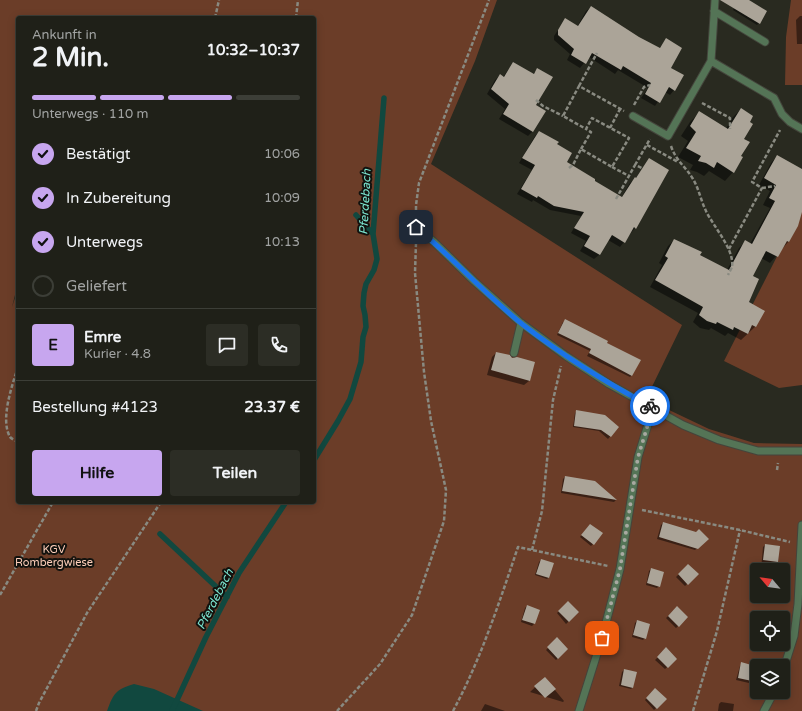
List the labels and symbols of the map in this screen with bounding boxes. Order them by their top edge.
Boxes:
water label: Pferdebach [356,168,374,235]
pin [399,210,433,244]
courier [630,386,670,426]
park label: KGV Rombergwiese [15,543,93,569]
north arrow [750,563,790,603]
water label: Pferdebach [194,566,237,632]
pin [585,621,619,655]

